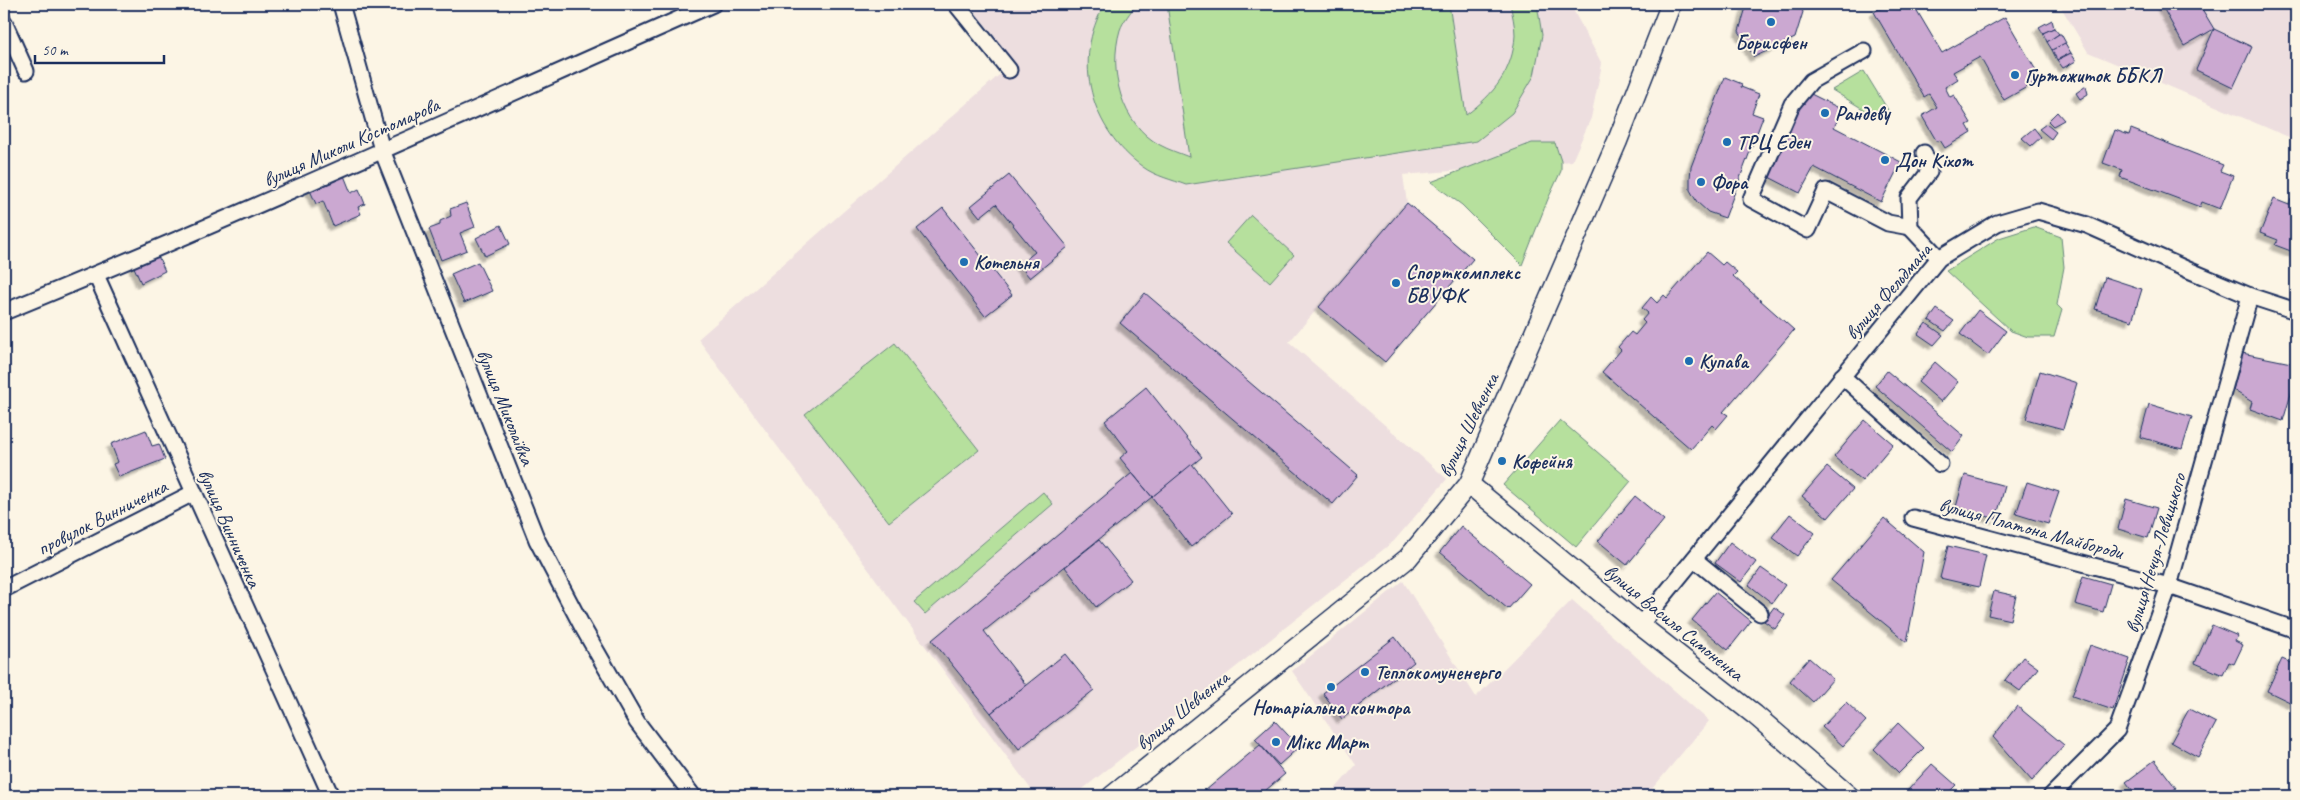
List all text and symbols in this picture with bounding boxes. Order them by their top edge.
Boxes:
marker: Борисфен [1765,16,1777,28]
place label: Борисфен [1735,30,1808,55]
scale bar [35,32,164,64]
text: 50 m [42,41,69,60]
place label: Гуртожиток ББКЛ [2025,63,2163,88]
marker: Гуртожиток ББКЛ [2009,69,2021,81]
street label: вулиця Миколи Костомарова [259,92,445,193]
place label: Рандеву [1835,101,1892,126]
marker: Рандеву [1819,107,1831,119]
place label: ТРЦ Еден [1737,130,1811,155]
marker: ТРЦ Еден [1721,136,1733,148]
place label: Дон Кіхот [1895,148,1974,173]
marker: Дон Кіхот [1879,154,1891,166]
place label: Фора [1711,170,1749,195]
marker: Фора [1695,176,1707,188]
street label: вулиця Фельдмана [1839,236,1938,345]
place label: Котельня [974,250,1040,275]
marker: Котельня [958,256,970,268]
place label: Спорткомплекс БВУФК [1406,260,1521,308]
marker: Спорткомплекс БВУФК [1390,277,1402,289]
street label: вулиця Миколаївка [471,346,541,470]
place label: Купава [1699,349,1750,374]
marker: Купава [1683,355,1695,367]
street label: вулиця Шевченка [1432,367,1505,481]
place label: Кофейня [1512,449,1573,474]
marker: Кофейня [1496,455,1508,467]
street label: вулиця Винниченка [192,465,267,593]
street label: вулиця Нечуя-Левицького [2119,469,2192,636]
street label: провулок Винниченка [33,473,173,561]
street label: вулиця Платона Майбороди [1937,492,2127,565]
street label: вулиця Василя Симоненка [1599,558,1750,687]
place label: Теплокомуненерго [1375,660,1502,685]
street label: вулиця Шевченка [1131,664,1235,756]
marker: Теплокомуненерго [1359,666,1371,678]
marker: Нотаріальна контора [1325,681,1337,693]
place label: Нотаріальна контора [1252,695,1411,720]
place label: Мікс Март [1286,730,1370,755]
marker: Мікс Март [1270,736,1282,748]

